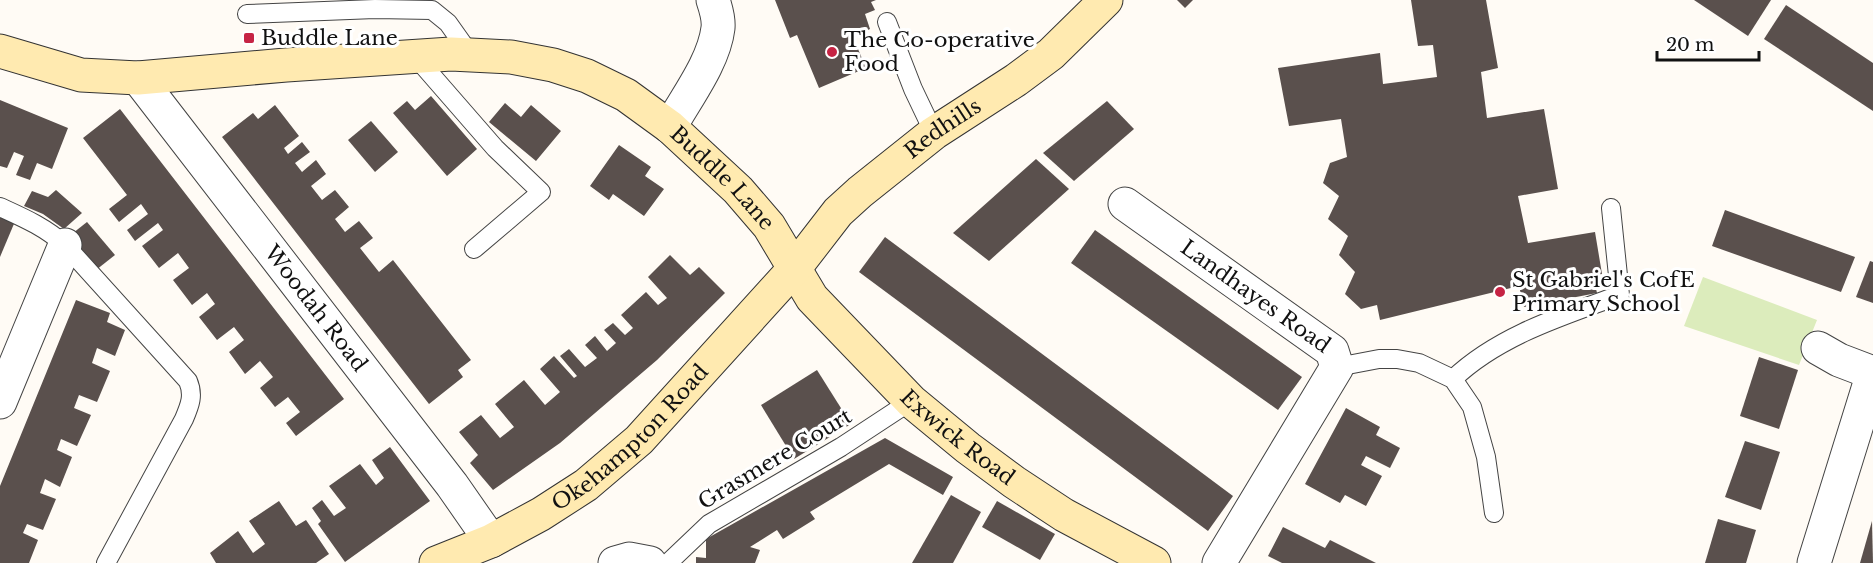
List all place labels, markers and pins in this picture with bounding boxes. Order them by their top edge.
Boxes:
place label: Buddle Lane [261,25,398,51]
place label: The Co-operative Food [844,27,1035,77]
marker: Buddle Lane [242,31,256,45]
marker: The Co-operative Food [825,45,839,59]
place label: St Gabriel's CofE Primary School [1512,267,1695,317]
marker: St Gabriel's CofE Primary School [1493,285,1507,299]

